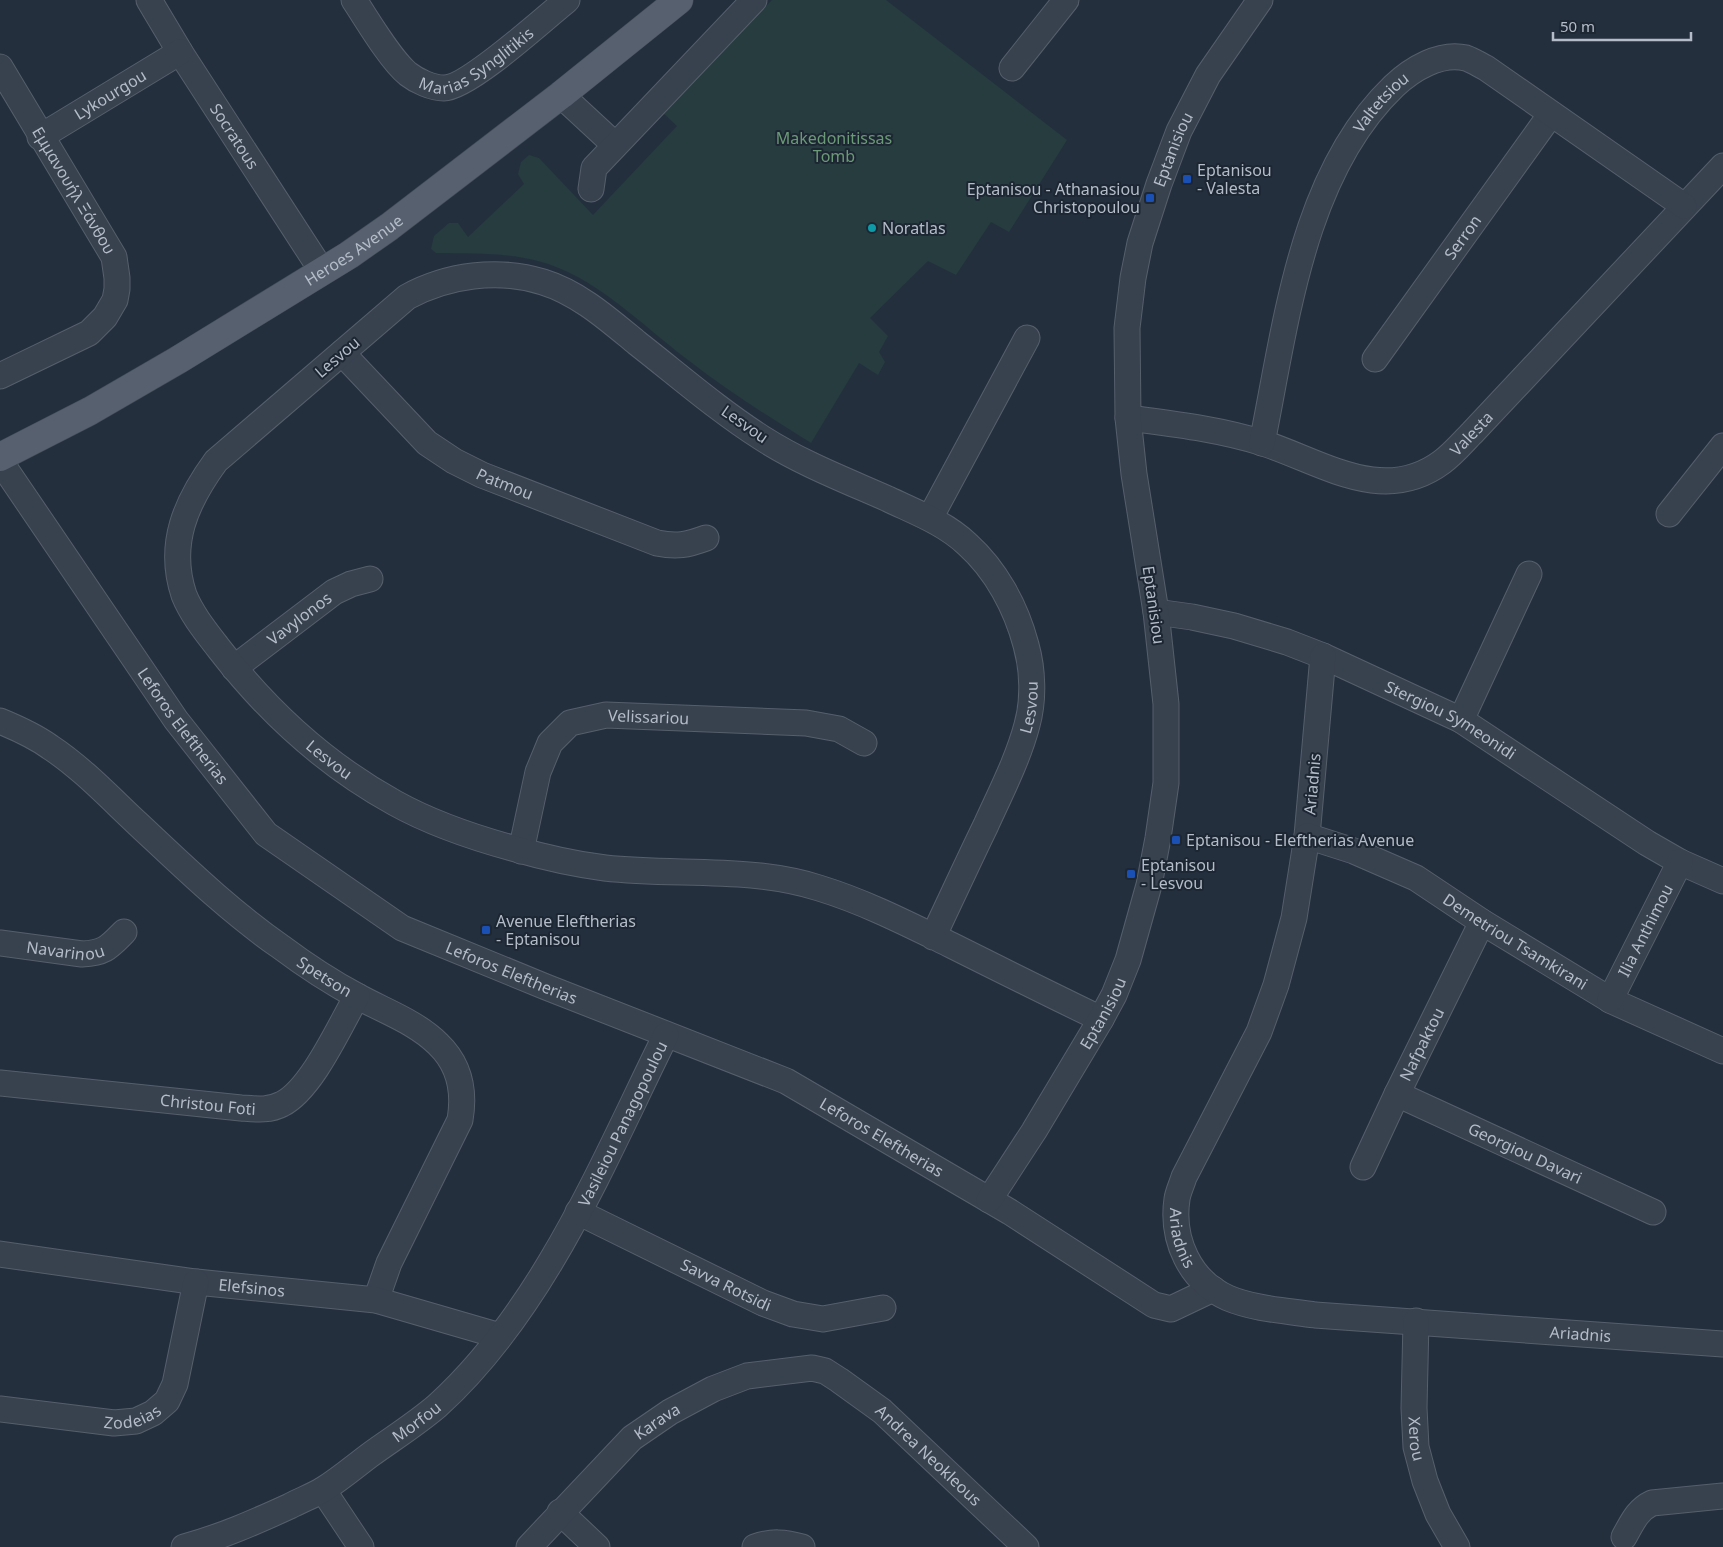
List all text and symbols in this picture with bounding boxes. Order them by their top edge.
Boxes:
scale bar [1553,10,1690,42]
text: 50 m [1560,16,1595,36]
street label: Marias Synglitikis [416,22,538,99]
street label: Lykourgou [70,64,150,125]
street label: Valtetsiou [1348,67,1413,137]
street label: Socratous [205,99,264,174]
street label: Eptanisiou [1148,108,1198,190]
street label: Εμμανουήλ Ξάνθου [27,123,121,258]
park label: Makedonitissas Tomb [776,127,892,167]
place label: Eptanisou - Valesta [1197,159,1272,199]
marker: Eptanisou - Valesta [1181,173,1193,185]
place label: Eptanisou - Athanasiou Christopoulou [967,178,1140,218]
marker: Eptanisou - Athanasiou Christopoulou [1144,192,1156,204]
street label: Heroes Avenue [300,209,407,291]
street label: Serron [1439,210,1486,264]
place label: Noratlas [882,217,946,239]
marker: Noratlas [866,222,878,234]
street label: Lesvou [310,331,364,383]
street label: Lesvou [717,400,773,448]
street label: Valesta [1445,406,1498,461]
street label: Patmou [473,463,536,505]
street label: Eptanisiou [1138,564,1170,646]
street label: Vavylonos [263,587,336,650]
street label: Leforos Eleftherias [132,663,234,789]
street label: Stergiou Symeonidi [1381,675,1520,764]
street label: Lesvou [1014,681,1043,736]
street label: Velissariou [608,704,690,729]
street label: Lesvou [301,735,357,784]
street label: Ariadnis [1298,752,1326,816]
place label: Eptanisou - Eleftherias Avenue [1186,829,1414,851]
marker: Eptanisou - Eleftherias Avenue [1170,834,1182,846]
place label: Eptanisou - Lesvou [1141,854,1216,894]
marker: Eptanisou - Lesvou [1125,868,1137,880]
street label: Ilia Anthimou [1613,880,1678,981]
street label: Demetriou Tsamkirani [1439,888,1592,995]
place label: Avenue Eleftherias - Eptanisou [496,910,636,950]
marker: Avenue Eleftherias - Eptanisou [480,924,492,936]
street label: Navarinou [25,936,108,965]
street label: Leforos Eleftherias [442,936,581,1009]
street label: Spetson [293,951,356,1002]
street label: Eptanisiou [1074,974,1131,1053]
street label: Nafpaktou [1394,1004,1449,1085]
street label: Vasileiou Panagopoulou [573,1037,672,1210]
street label: Christou Foti [159,1089,256,1120]
street label: Leforos Eleftherias [816,1092,948,1182]
street label: Georgiou Davari [1465,1117,1586,1189]
street label: Ariadnis [1165,1208,1200,1272]
street label: Savva Rotsidi [677,1253,774,1316]
street label: Elefsinos [217,1273,286,1302]
street label: Ariadnis [1549,1321,1612,1347]
street label: Morfou [387,1396,446,1447]
street label: Karava [629,1398,684,1445]
street label: Zodeias [103,1400,166,1434]
street label: Andrea Neokleous [871,1400,987,1511]
street label: Xerou [1403,1416,1430,1463]

